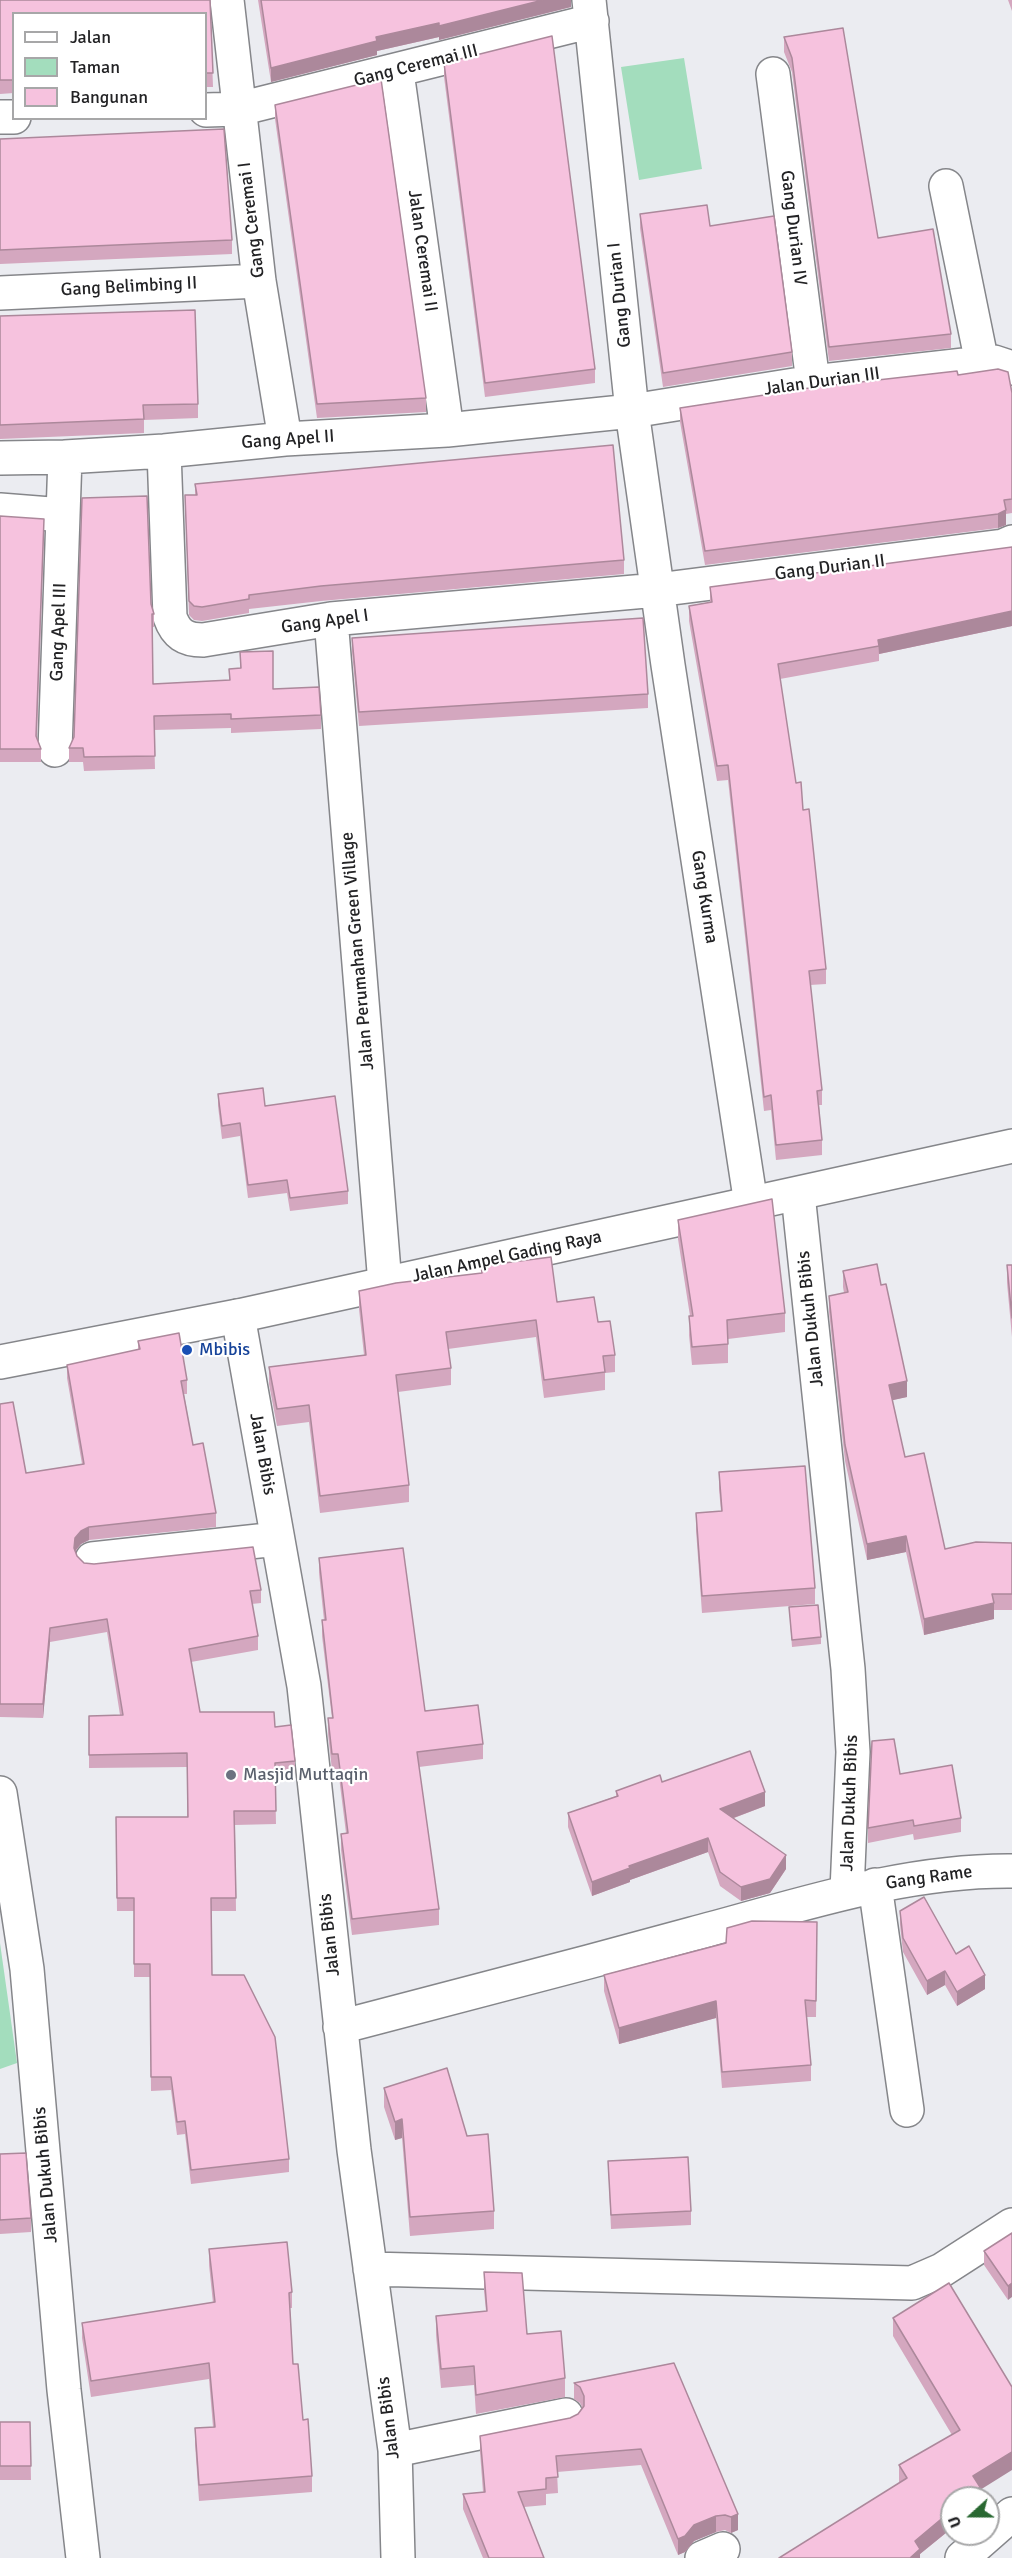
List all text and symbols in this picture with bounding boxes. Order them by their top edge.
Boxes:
legend [12,12,207,120]
text: Jalan [70,26,111,48]
street label: Gang Ceremai III [352,40,480,92]
text: Taman [70,56,120,78]
text: Bangunan [70,86,148,108]
street label: Gang Ceremai I [234,161,270,279]
street label: Gang Durian IV [775,169,811,287]
street label: Jalan Ceremai II [403,189,441,313]
street label: Gang Durian I [604,241,636,349]
street label: Gang Belimbing II [60,273,198,301]
street label: Jalan Durian III [763,363,881,401]
street label: Gang Apel II [241,426,335,454]
street label: Gang Durian II [774,551,886,585]
street label: Gang Apel III [46,582,72,682]
street label: Gang Apel I [280,605,370,639]
street label: Jalan Perumahan Green Village [337,831,379,1071]
street label: Gang Kurma [686,849,722,945]
street label: Jalan Ampel Gading Raya [410,1226,604,1288]
street label: Jalan Dukuh Bibis [793,1250,829,1388]
place label: Mbibis [199,1339,250,1361]
marker: Mbibis [180,1343,194,1357]
street label: Jalan Bibis [244,1411,280,1497]
street label: Jalan Dukuh Bibis [837,1734,863,1872]
place label: Masjid Muttaqin [243,1764,368,1786]
marker: Masjid Muttaqin [224,1768,238,1782]
street label: Gang Rame [884,1861,974,1895]
street label: Jalan Bibis [315,1893,345,1977]
street label: Jalan Dukuh Bibis [29,2106,63,2244]
street label: Jalan Bibis [373,2376,405,2460]
north arrow [940,2486,1000,2546]
text: U [944,2513,966,2530]

